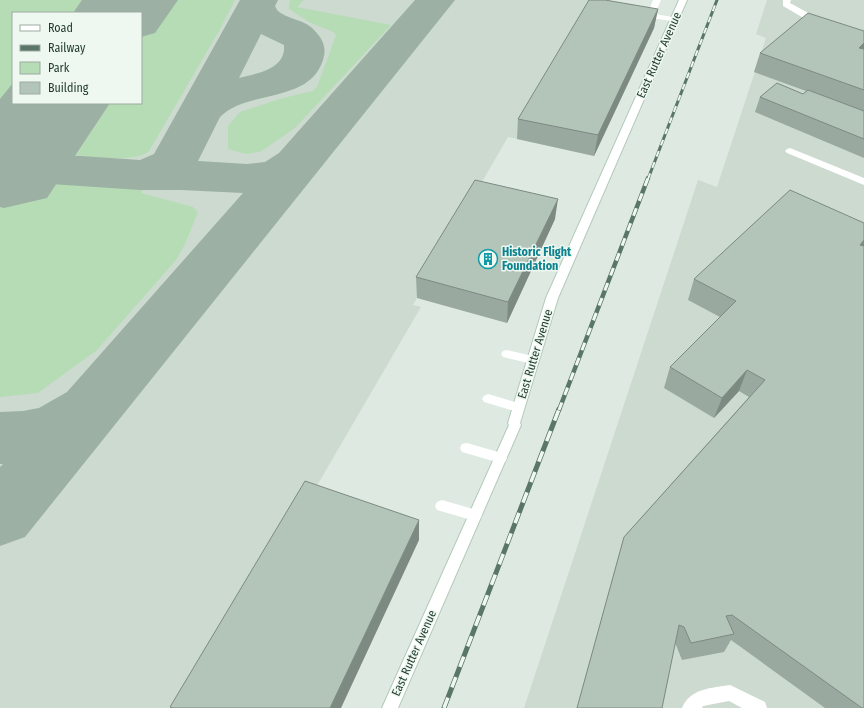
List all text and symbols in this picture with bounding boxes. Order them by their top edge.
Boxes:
street label: East Rutter Avenue [634,10,684,100]
legend [12,12,142,104]
text: Road [48,21,73,35]
text: Railway [48,41,86,55]
text: Park [48,61,70,75]
text: Building [48,81,89,95]
place label: Historic Flight Foundation [502,245,572,273]
building icon: Historic Flight Foundation [477,248,499,270]
street label: East Rutter Avenue [515,308,555,400]
street label: East Rutter Avenue [389,608,439,698]

